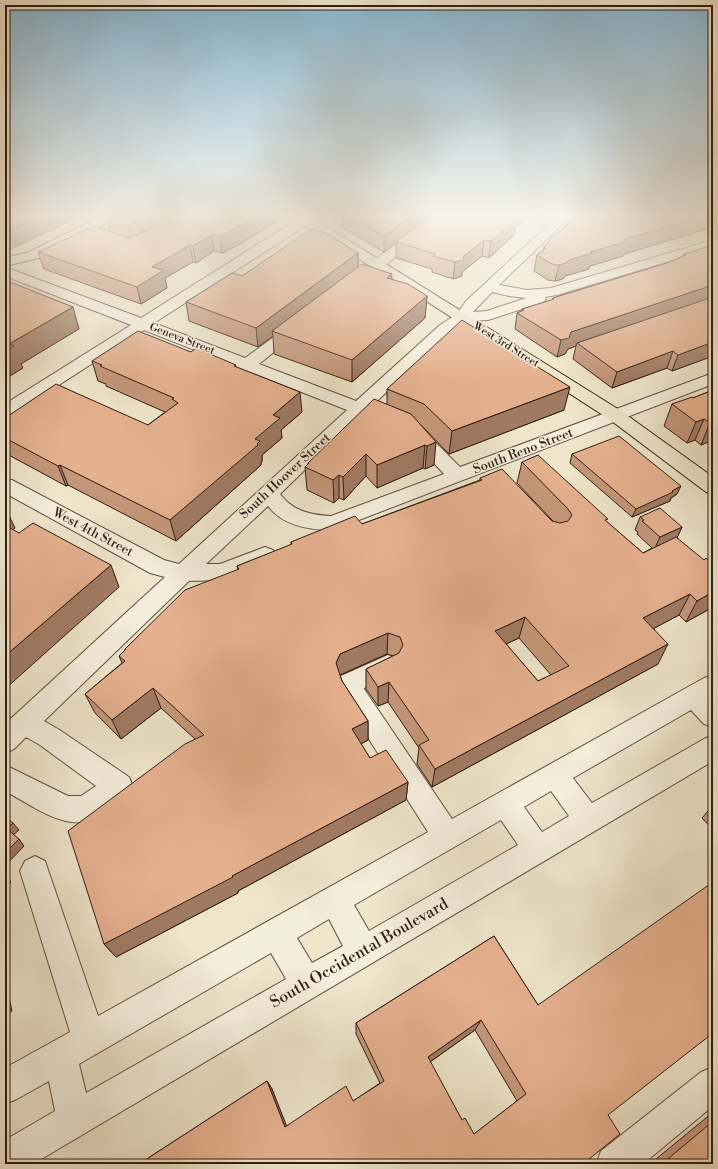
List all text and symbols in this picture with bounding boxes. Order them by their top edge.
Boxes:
street label: West 3rd Street [470,319,542,371]
street label: Geneva Street [147,320,217,358]
street label: South Reno Street [471,424,576,477]
street label: South Hoover Street [236,429,334,522]
street label: West 4th Street [49,504,136,560]
street label: South Occidental Boulevard [266,894,452,1012]

